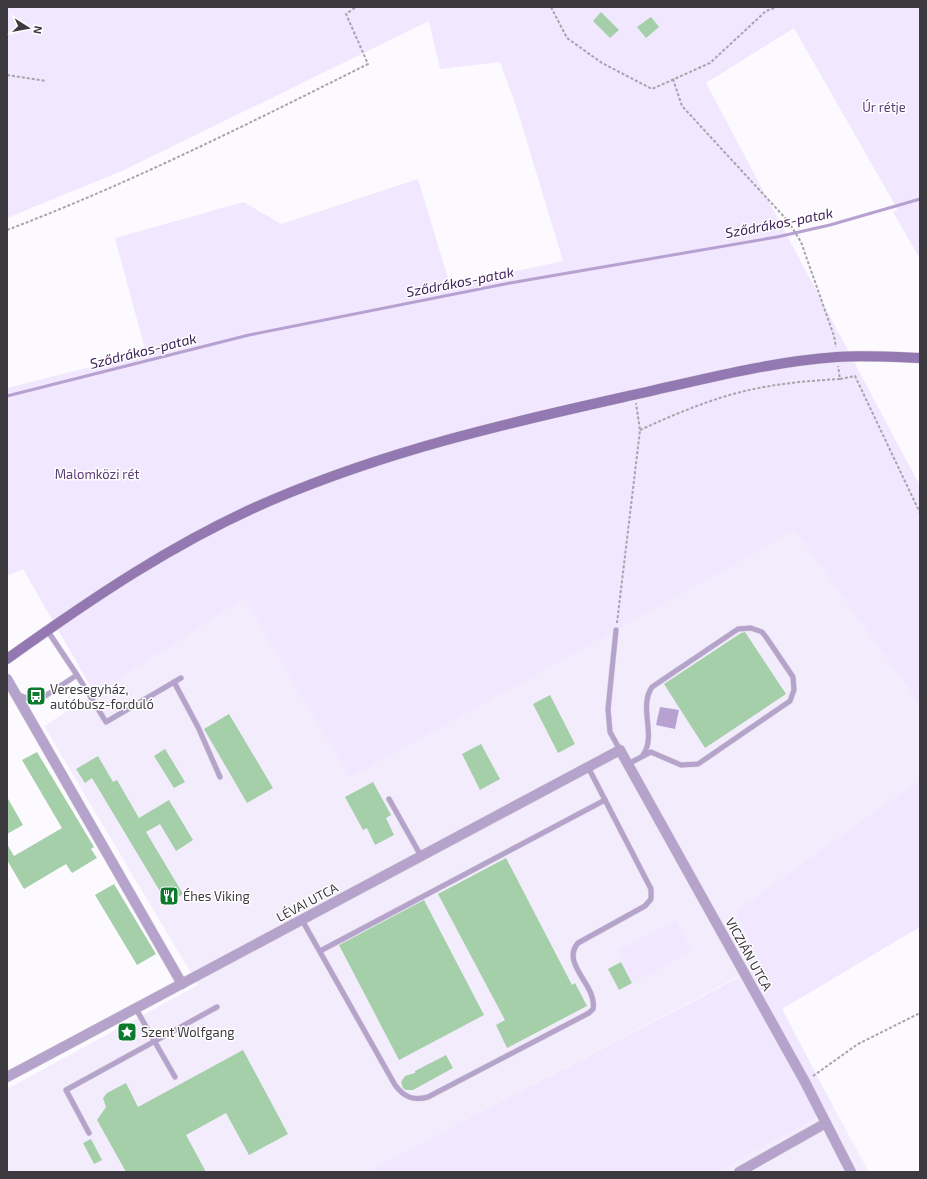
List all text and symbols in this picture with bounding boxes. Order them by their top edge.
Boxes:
north arrow [8,8,48,48]
text: N [31,25,45,35]
park label: Úr rétje [862,98,906,115]
water label: Sződrákos-patak [724,204,834,241]
water label: Sződrákos-patak [405,263,515,300]
water label: Sződrákos-patak [88,329,198,372]
park label: Malomközi rét [55,466,139,482]
place label: Veresegyház, autóbusz-forduló [50,681,154,712]
bus stop icon: Veresegyház, autóbusz-forduló [25,685,47,707]
street label: LÉVAI UTCA [273,878,340,925]
restaurant icon: Éhes Viking [158,885,180,907]
place label: Éhes Viking [183,887,250,904]
street label: VICZIÁN UTCA [722,914,777,993]
place icon: Szent Wolfgang [116,1021,138,1043]
place label: Szent Wolfgang [141,1024,234,1040]

